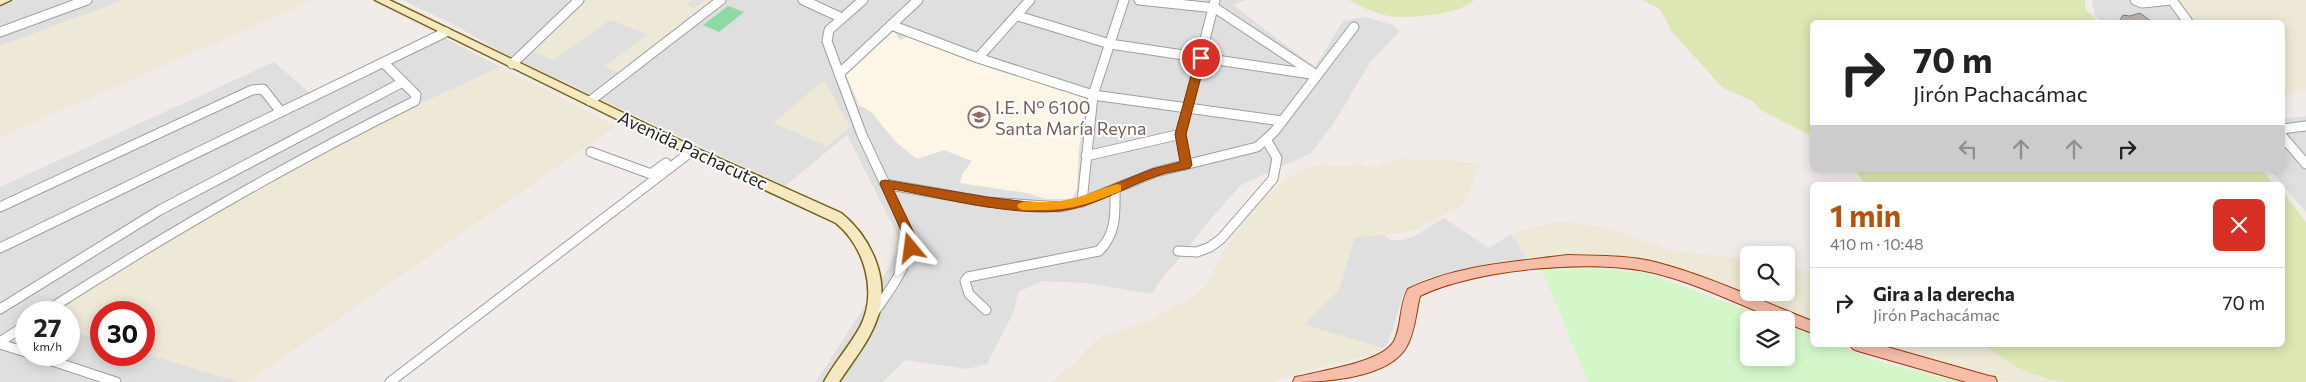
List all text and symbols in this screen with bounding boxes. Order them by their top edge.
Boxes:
pin [1180,37,1222,79]
text: 70 m [1913,37,1993,80]
icon: right [1830,40,1895,105]
icon: arrive [1187,44,1215,72]
text: Jirón Pachacámac [1913,80,2088,107]
place label: I.E. N° 6100 Santa María Reyna [995,96,1146,139]
school or university icon: I.E. N° 6100 Santa María Reyna [967,105,991,129]
street label: Avenida Pachacutec [615,106,771,194]
icon: left [1954,135,1982,163]
icon: ahead [2007,135,2035,163]
icon: ahead [2060,135,2088,163]
icon: right [2113,135,2141,163]
text: 1 min [1830,196,1901,233]
button: close [2213,199,2265,251]
position arrow [884,221,936,273]
text: 410 m · 10:48 [1830,234,1924,253]
map controls [1740,246,1795,366]
button: search [1740,246,1795,301]
text: Gira a la derecha [1873,282,2015,305]
icon: right [1830,289,1858,317]
text: 70 m [2222,291,2265,314]
speed limit sign: 30 [90,301,155,366]
text: Jirón Pachacámac [1873,305,2000,324]
button: layers [1740,311,1795,366]
text: 27 [34,312,61,342]
text: km/h [33,339,62,353]

